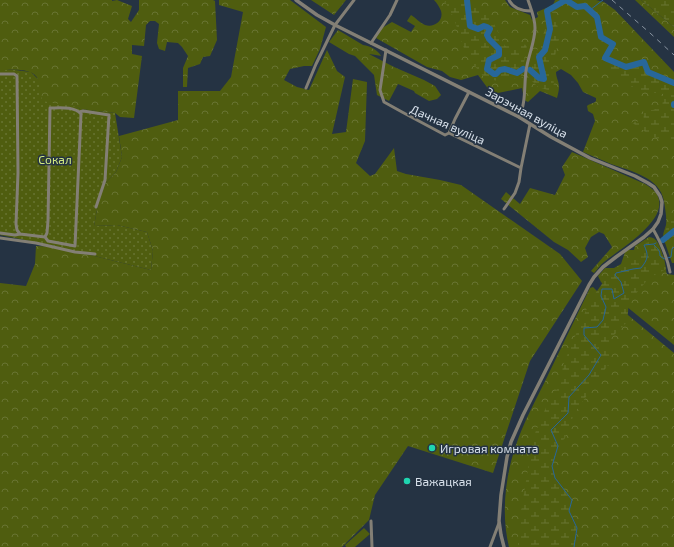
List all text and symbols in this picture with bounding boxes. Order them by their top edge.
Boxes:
street label: Зарэчная вуліца [483,84,570,141]
street label: Дачная вуліца [408,101,487,148]
park label: Сокал [38,152,72,166]
place label: Игровая комната [440,441,538,455]
marker: Игровая комната [427,443,437,453]
place label: Важацкая [415,474,472,488]
marker: Важацкая [402,476,412,486]

